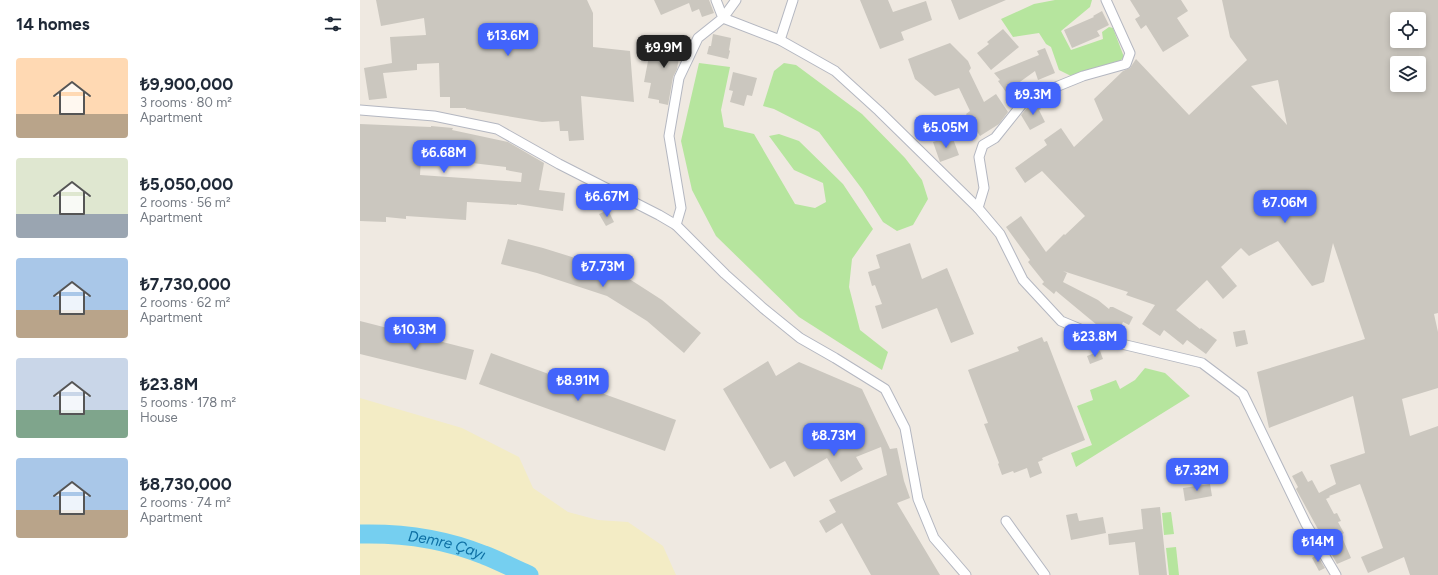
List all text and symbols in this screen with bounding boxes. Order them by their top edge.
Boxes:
map controls [1390,12,1426,92]
button: locate [1390,12,1426,48]
icon: filters [322,13,344,35]
text: 14 homes [16,14,90,34]
pin: ₺13.6M [475,23,541,57]
text: ₺13.6M [487,28,529,43]
pin: ₺9.9M [636,35,692,69]
text: ₺9.9M [646,40,682,55]
button: layers [1390,56,1426,92]
icon: home [48,74,96,122]
text: ₺9,900,000 [140,74,233,94]
pin: ₺9.3M [1005,82,1061,116]
text: ₺9.3M [1015,87,1051,102]
text: 3 rooms · 80 m² [140,95,232,110]
text: Apartment [140,110,203,125]
pin: ₺5.05M [913,115,979,149]
text: ₺5.05M [923,120,969,135]
pin: ₺6.68M [411,140,477,174]
text: ₺6.68M [422,145,466,160]
icon: home [48,174,96,222]
text: ₺5,050,000 [140,174,233,194]
pin: ₺6.67M [574,184,640,218]
text: ₺6.67M [585,189,629,204]
pin: ₺7.06M [1252,190,1318,224]
text: 2 rooms · 56 m² [140,195,231,210]
text: ₺7.06M [1263,195,1308,210]
text: Apartment [140,210,203,225]
pin: ₺7.73M [570,254,636,288]
text: ₺7.73M [581,259,625,274]
icon: home [48,274,96,322]
text: ₺7,730,000 [140,274,231,294]
text: 2 rooms · 62 m² [140,295,230,310]
text: Apartment [140,310,203,325]
pin: ₺10.3M [382,317,448,351]
text: ₺10.3M [394,322,436,337]
pin: ₺23.8M [1062,324,1128,358]
text: ₺23.8M [1073,329,1117,344]
pin: ₺8.91M [545,368,611,402]
text: ₺8.91M [557,373,599,388]
icon: home [48,374,96,422]
text: ₺23.8M [140,374,198,394]
text: 5 rooms · 178 m² [140,395,236,410]
text: House [140,410,178,425]
pin: ₺8.73M [801,423,867,457]
text: ₺8.73M [812,428,856,443]
pin: ₺7.32M [1164,458,1230,492]
text: ₺7.32M [1175,463,1219,478]
icon: home [48,474,96,522]
text: ₺8,730,000 [140,474,232,494]
text: 2 rooms · 74 m² [140,495,231,510]
text: Apartment [140,510,203,525]
water label: Demre Çayı [407,527,488,564]
pin: ₺14M [1294,529,1342,563]
text: ₺14M [1302,534,1334,549]

